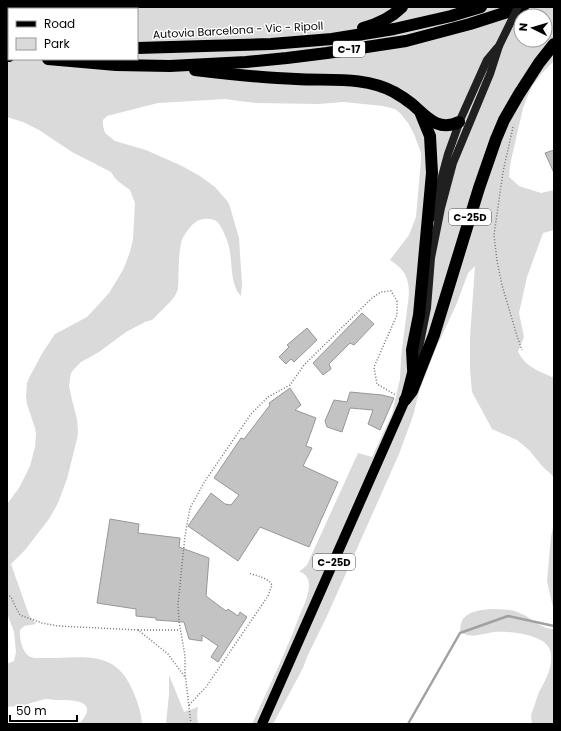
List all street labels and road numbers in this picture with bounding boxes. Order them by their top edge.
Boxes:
street label: Autovia Barcelona - Vic - Ripoll [152,18,324,42]
road number: C-17 [333,41,365,57]
road number: C-25D [449,209,491,225]
road number: C-25D [313,554,355,570]

